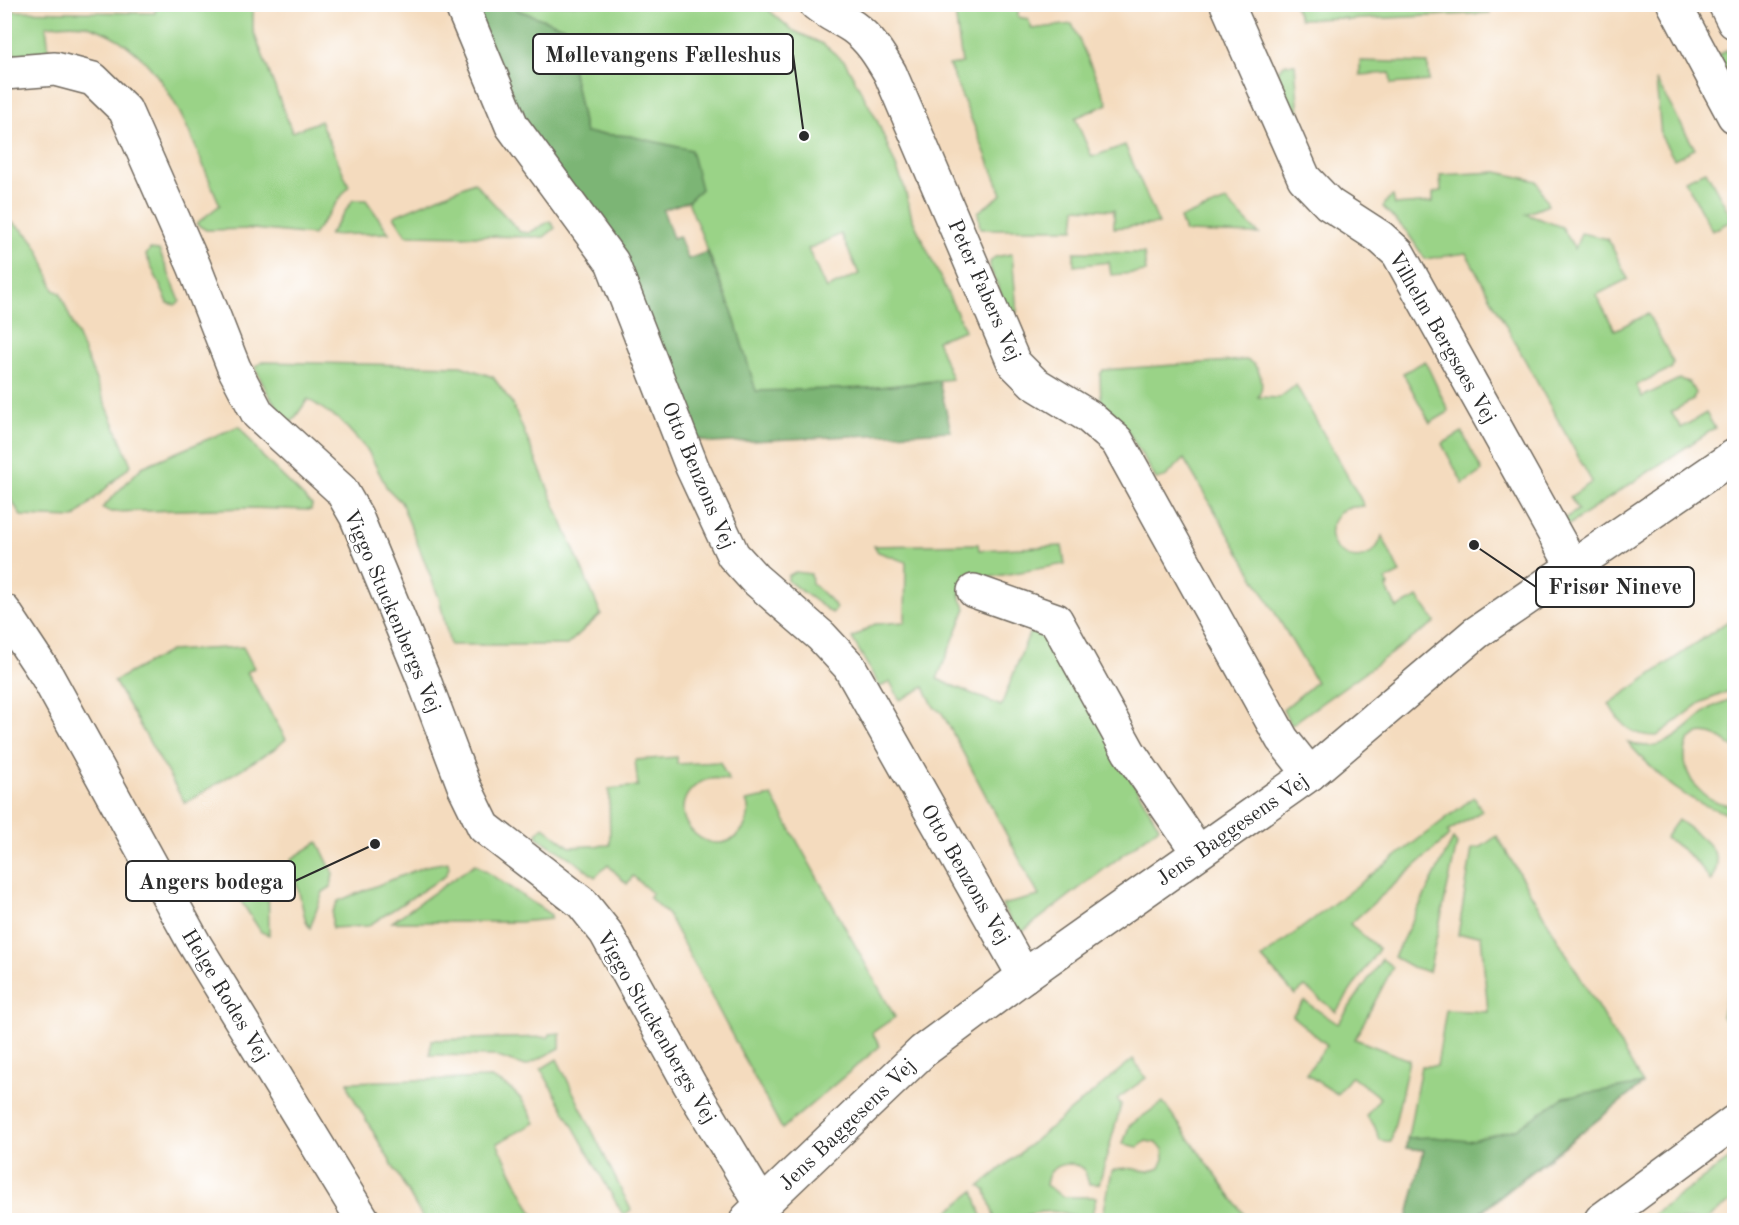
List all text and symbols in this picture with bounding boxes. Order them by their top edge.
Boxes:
callout: Møllevangens Fælleshus [533,34,793,74]
text: Møllevangens Fælleshus [545,45,781,67]
street label: Peter Fabers Vej [943,217,1024,364]
street label: Vilhelm Bergsøes Vej [1384,248,1499,427]
street label: Otto Benzons Vej [657,399,738,552]
street label: Viggo Stuckenbergs Vej [339,507,444,716]
callout: Frisør Nineve [1536,567,1694,607]
text: Frisør Nineve [1548,577,1682,599]
street label: Jens Baggesens Vej [1153,770,1313,891]
street label: Otto Benzons Vej [916,801,1013,948]
callout: Angers bodega [126,861,295,901]
text: Angers bodega [139,872,283,894]
street label: Helge Rodes Vej [177,926,272,1066]
street label: Viggo Stuckenbergs Vej [592,928,719,1128]
street label: Jens Baggesens Vej [776,1055,920,1195]

